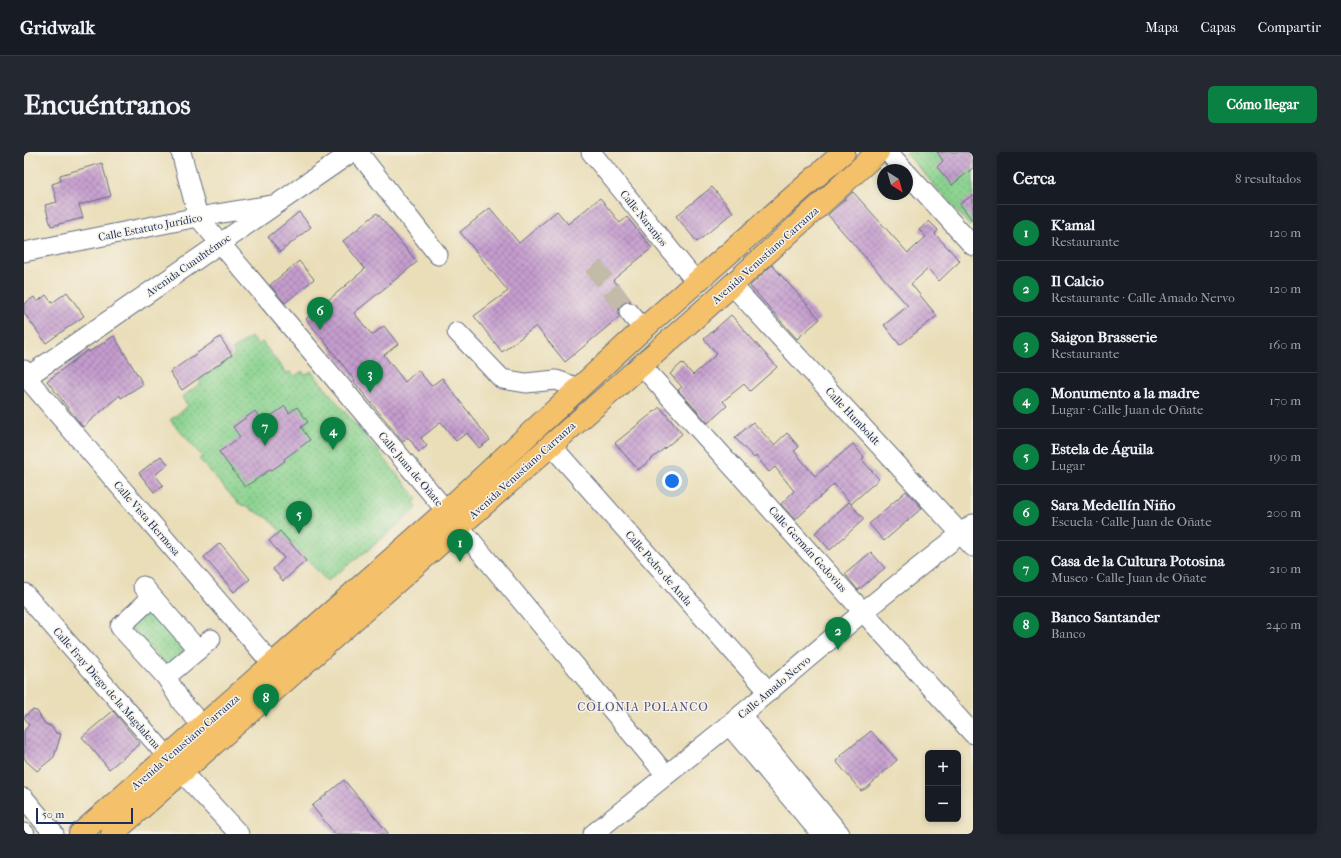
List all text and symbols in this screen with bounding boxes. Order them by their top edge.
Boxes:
text: Gridwalk [20,17,95,39]
text: Mapa [1145,19,1179,36]
text: Capas [1201,19,1236,36]
text: Compartir [1258,19,1321,36]
button: Cómo llegar [1208,86,1317,123]
text: Encuéntranos [24,88,191,121]
north arrow [877,164,913,200]
text: Cerca [1013,168,1055,188]
text: 8 resultados [1235,171,1301,186]
street label: Calle Naranjos [617,188,670,249]
street label: Avenida Venustiano Carranza [709,203,822,307]
street label: Calle Estatuto Jurídico [97,211,204,244]
text: K'amal [1051,216,1095,234]
text: 1 [1024,225,1028,240]
text: 120 m [1269,225,1301,240]
street label: Avenida Cuauhtémoc [143,231,233,300]
text: Restaurante [1051,234,1120,249]
text: Il Calcio [1051,272,1104,290]
text: 2 [1023,281,1029,296]
text: 120 m [1269,281,1301,296]
text: Restaurante · Calle Amado Nervo [1051,290,1235,305]
pin: 6 [307,297,333,330]
text: Saigon Brasserie [1051,328,1157,346]
text: 3 [1023,337,1029,352]
text: 160 m [1269,337,1301,352]
text: Restaurante [1051,346,1120,361]
pin: 3 [357,360,383,393]
text: Monumento a la madre [1051,384,1199,402]
street label: Calle Humboldt [823,385,883,448]
text: 4 [1022,393,1030,408]
text: 170 m [1269,393,1301,408]
text: Lugar · Calle Juan de Oñate [1051,402,1204,417]
pin: 7 [252,413,278,446]
pin: 4 [320,417,346,450]
street label: Avenida Venustiano Carranza [466,418,579,522]
street label: Calle Juan de Oñate [376,429,446,510]
text: Estela de Águila [1051,440,1154,458]
text: 5 [1023,449,1029,464]
text: 190 m [1269,449,1301,464]
text: Lugar [1051,458,1085,473]
your location [662,471,682,491]
street label: Calle Vista Hermosa [111,478,183,559]
text: Sara Medellín Niño [1051,496,1175,514]
pin: 5 [286,501,312,534]
street label: Calle Germán Gedovius [766,504,850,595]
text: 6 [1022,505,1030,520]
text: 200 m [1266,505,1301,520]
text: Escuela · Calle Juan de Oñate [1051,514,1212,529]
street label: Calle Pedro de Anda [623,528,695,609]
pin: 1 [447,529,473,562]
text: Casa de la Cultura Potosina [1051,552,1225,570]
text: 7 [1023,561,1029,576]
text: 210 m [1269,561,1301,576]
text: Museo · Calle Juan de Oñate [1051,570,1207,585]
text: Banco Santander [1051,608,1160,626]
pin: 2 [825,617,851,650]
text: 8 [1023,617,1029,632]
text: 240 m [1266,617,1301,632]
street label: Calle Fray Diego de la Magdalena [50,625,164,753]
text: Banco [1051,626,1085,641]
street label: Calle Amado Nervo [735,653,814,722]
pin: 8 [253,684,279,717]
street label: Avenida Venustiano Carranza [128,691,243,794]
district label: COLONIA POLANCO [577,700,709,714]
map controls [925,750,961,822]
button: + [925,750,961,786]
button: − [925,786,961,822]
scale bar [36,806,133,825]
text: 50 m [42,808,64,821]

